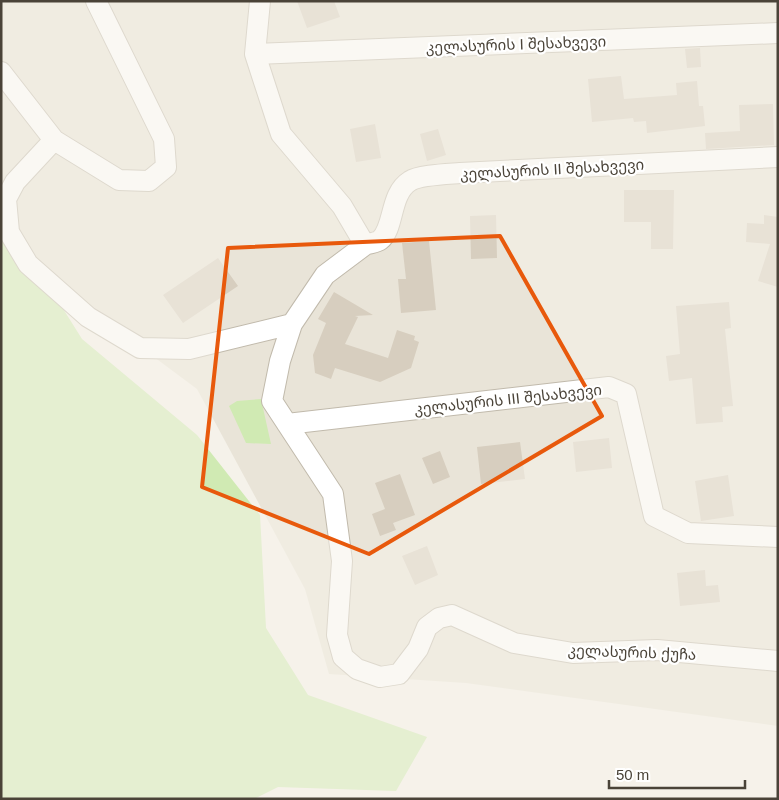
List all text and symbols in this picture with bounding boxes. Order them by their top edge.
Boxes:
street label: კელასურის I შესახვევი [426,32,606,57]
street label: კელასურის II შესახვევი [459,156,645,183]
street label: კელასურის III შესახვევი [413,381,603,418]
street label: კელასურის ქუჩა [567,641,697,664]
scale bar [609,758,745,790]
text: 50 m [616,766,649,783]

